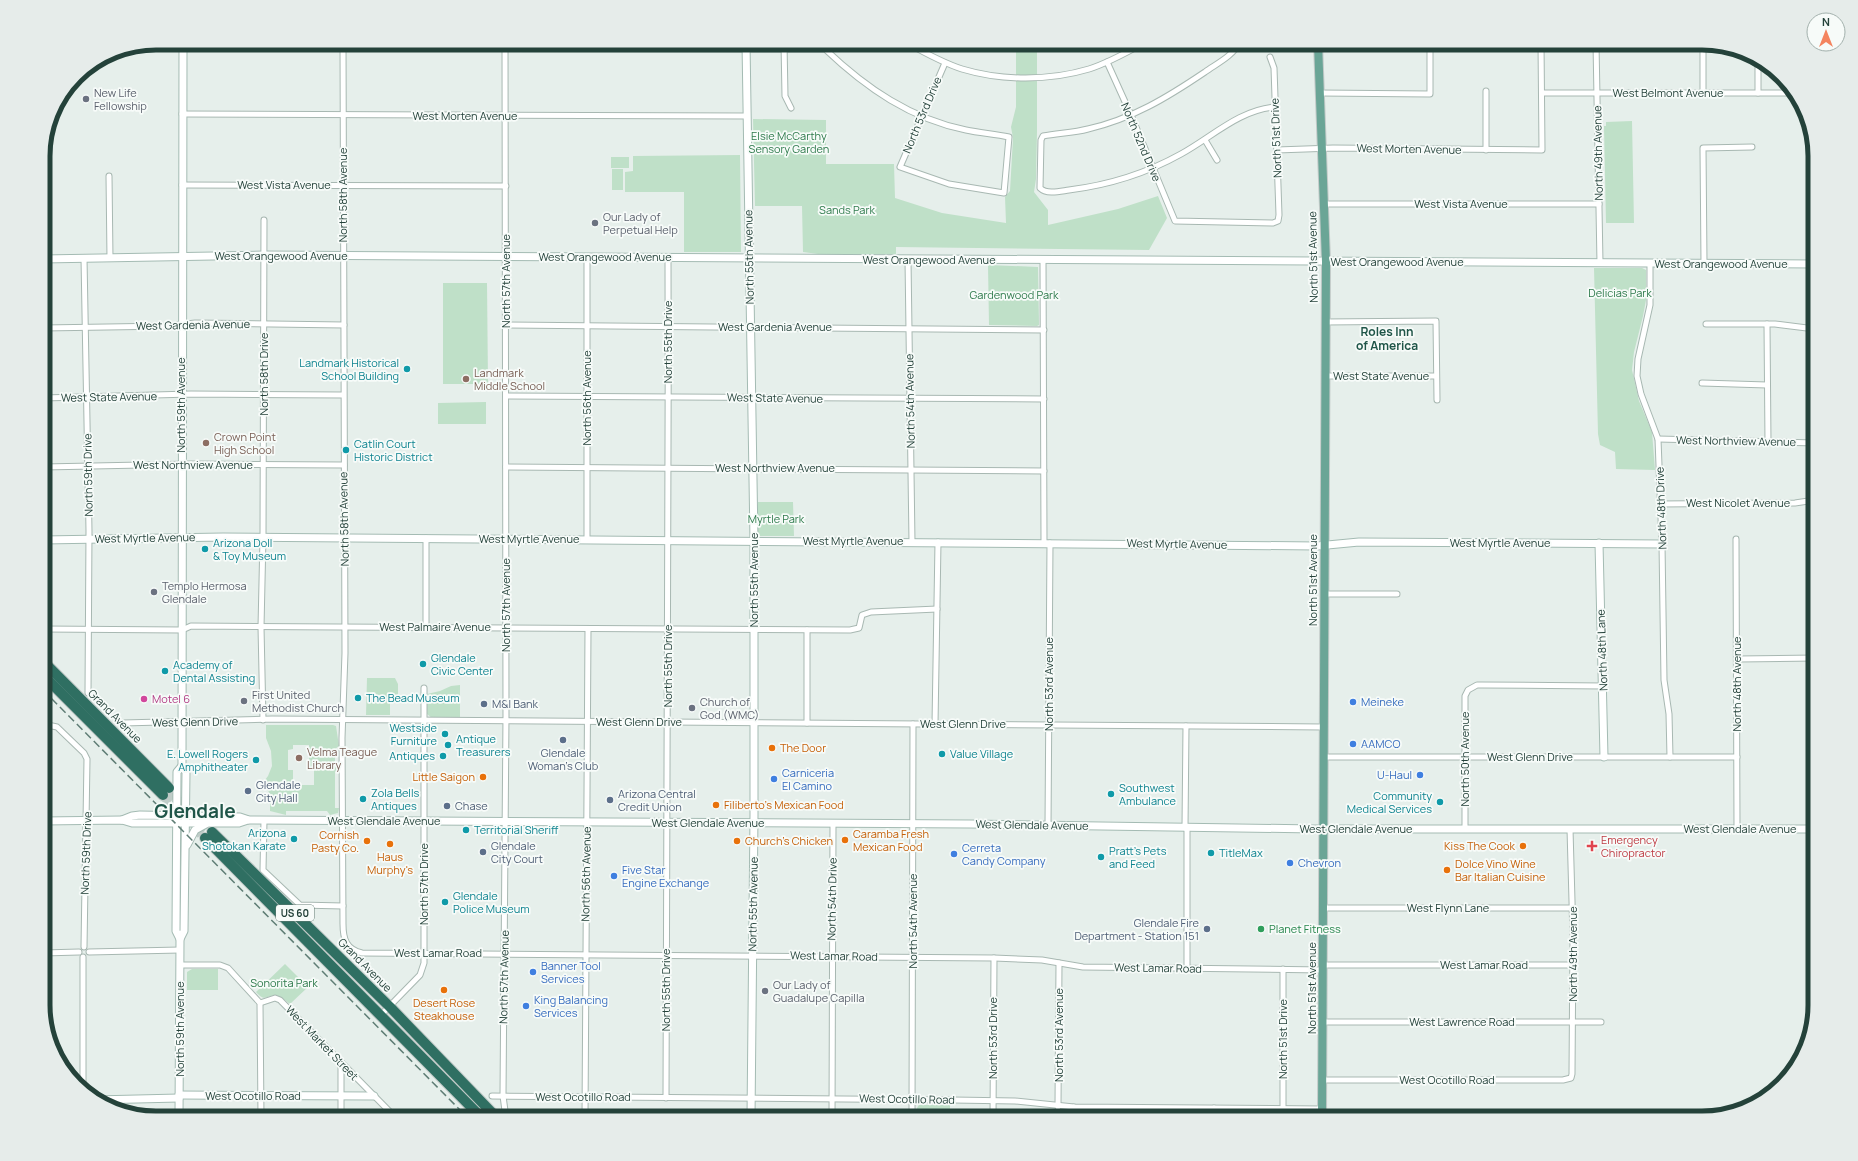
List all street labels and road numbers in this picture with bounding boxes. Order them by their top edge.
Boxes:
street label: North 53rd Drive [899,74,945,155]
street label: West Belmont Avenue [1613,85,1724,100]
street label: North 51st Drive [1267,97,1284,178]
street label: North 52nd Drive [1118,100,1165,184]
street label: North 49th Avenue [1589,105,1606,201]
street label: West Morten Avenue [412,108,518,123]
street label: West Morten Avenue [1356,140,1462,157]
street label: North 58th Avenue [335,147,350,242]
street label: West Vista Avenue [237,177,331,192]
street label: West Vista Avenue [1414,196,1508,211]
street label: North 55th Avenue [740,209,757,304]
street label: North 51st Avenue [1304,210,1321,303]
street label: North 57th Avenue [498,234,513,328]
street label: West Orangewood Avenue [214,248,348,263]
street label: West Orangewood Avenue [538,249,672,264]
street label: West Orangewood Avenue [862,252,996,267]
street label: West Orangewood Avenue [1330,254,1464,269]
street label: West Orangewood Avenue [1654,256,1788,271]
street label: North 55th Drive [660,300,675,383]
street label: West Gardenia Avenue [136,316,251,333]
street label: West Gardenia Avenue [718,319,833,334]
street label: North 58th Drive [256,332,271,415]
street label: North 56th Avenue [579,350,594,446]
street label: North 54th Avenue [901,353,918,449]
street label: North 59th Avenue [173,357,188,453]
street label: West State Avenue [1333,368,1430,383]
street label: West State Avenue [61,388,158,405]
street label: West State Avenue [727,389,824,406]
street label: West Northview Avenue [1676,432,1797,449]
street label: North 59th Drive [79,433,96,517]
street label: West Northview Avenue [133,457,254,472]
street label: West Northview Avenue [715,460,836,475]
street label: North 48th Drive [1652,466,1669,550]
street label: North 58th Avenue [335,471,352,566]
street label: West Nicolet Avenue [1686,495,1791,510]
street label: West Myrtle Avenue [95,529,196,546]
street label: West Myrtle Avenue [479,531,580,546]
street label: North 55th Avenue [746,532,761,627]
street label: West Myrtle Avenue [803,533,904,548]
street label: North 51st Avenue [1305,534,1320,626]
street label: West Myrtle Avenue [1127,535,1228,552]
street label: West Myrtle Avenue [1450,535,1551,550]
street label: North 57th Avenue [498,558,513,652]
street label: North 48th Lane [1593,608,1610,691]
street label: West Palmaire Avenue [379,619,491,634]
street label: North 55th Drive [660,624,675,707]
street label: North 48th Avenue [1729,636,1744,731]
street label: North 53rd Avenue [1041,637,1056,731]
street label: Grand Avenue [85,685,146,746]
street label: North 50th Avenue [1457,711,1472,807]
street label: West Glenn Drive [152,713,239,730]
street label: West Glenn Drive [596,714,683,729]
street label: West Glenn Drive [920,716,1007,731]
street label: West Glenn Drive [1487,749,1574,764]
street label: North 59th Drive [77,811,94,895]
street label: West Glendale Avenue [327,813,441,828]
street label: West Glendale Avenue [651,815,765,830]
street label: West Glendale Avenue [975,816,1089,833]
street label: West Glendale Avenue [1299,821,1413,836]
street label: West Glendale Avenue [1683,821,1797,836]
street label: North 56th Avenue [577,826,594,922]
street label: North 57th Drive [416,842,431,925]
street label: North 55th Avenue [744,856,761,951]
street label: North 54th Drive [823,857,840,941]
street label: North 54th Avenue [905,873,920,968]
street label: West Flynn Lane [1407,900,1490,915]
road number: US 60 [276,905,314,921]
street label: North 49th Avenue [1565,906,1580,1002]
street label: North 57th Avenue [495,929,512,1024]
street label: Grand Avenue [335,934,396,995]
street label: North 51st Avenue [1304,942,1319,1034]
street label: West Lamar Road [394,945,482,960]
street label: West Lamar Road [790,947,878,964]
street label: North 55th Drive [658,948,673,1031]
street label: West Lamar Road [1440,957,1528,972]
street label: West Lamar Road [1114,959,1202,976]
street label: North 59th Avenue [172,981,187,1077]
street label: North 53rd Avenue [1051,988,1066,1082]
street label: North 53rd Drive [985,996,1000,1079]
street label: North 51st Drive [1275,998,1290,1079]
street label: West Market Street [283,1002,362,1083]
street label: West Lawrence Road [1409,1014,1515,1029]
street label: West Ocotillo Road [1399,1072,1495,1087]
street label: West Ocotillo Road [205,1088,301,1103]
street label: West Ocotillo Road [535,1089,631,1104]
street label: West Ocotillo Road [859,1090,955,1107]

